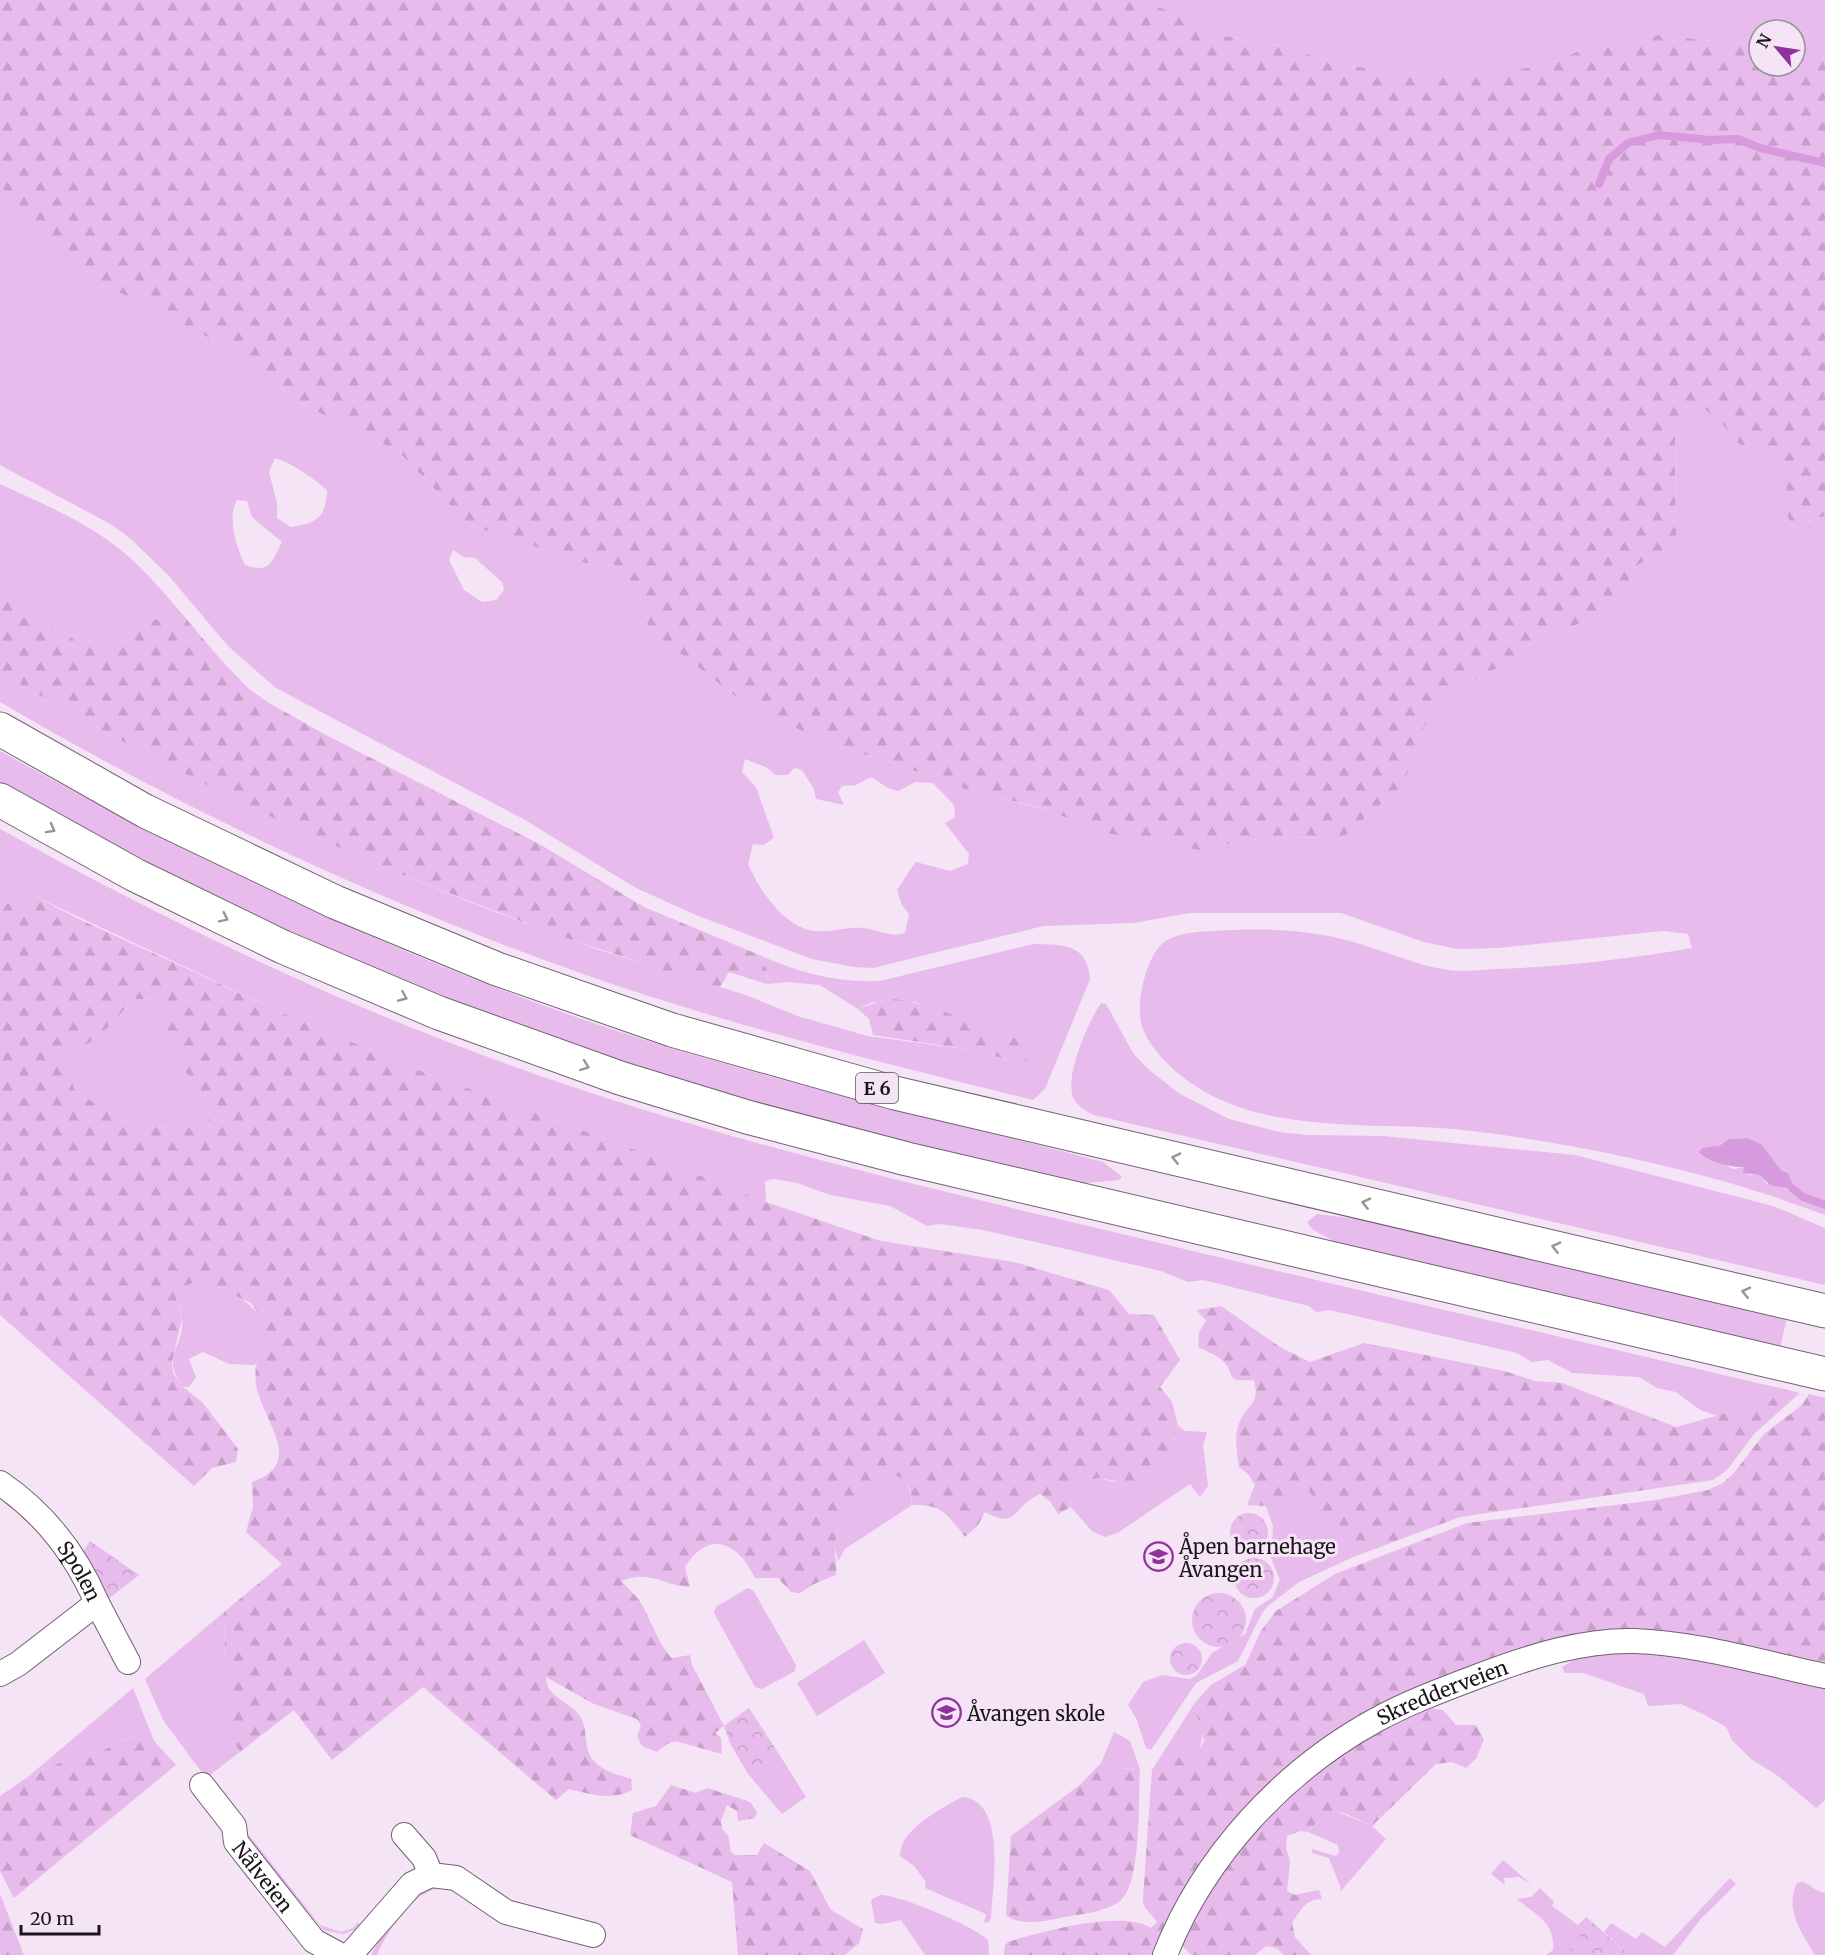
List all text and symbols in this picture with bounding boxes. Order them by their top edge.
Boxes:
north arrow [1747,18,1807,78]
text: N [1752,30,1776,51]
one-way arrow [45,822,55,833]
one-way arrow [218,911,229,923]
one-way arrow [396,990,407,1002]
one-way arrow [579,1058,590,1071]
road number: E 6 [856,1073,898,1103]
one-way arrow [1171,1153,1181,1166]
one-way arrow [1361,1197,1371,1210]
one-way arrow [1551,1242,1561,1255]
one-way arrow [1741,1286,1751,1299]
place label: Åpen barnehage Åvangen [1178,1532,1336,1582]
street label: Spolen [52,1536,107,1605]
school or university icon: Åpen barnehage Åvangen [1142,1541,1174,1573]
street label: Skredderveien [1372,1654,1511,1730]
school or university icon: Åvangen skole [930,1697,962,1729]
place label: Åvangen skole [966,1699,1105,1726]
street label: Nålveien [227,1836,299,1917]
scale bar [21,1898,99,1936]
text: 20 m [30,1907,74,1930]

